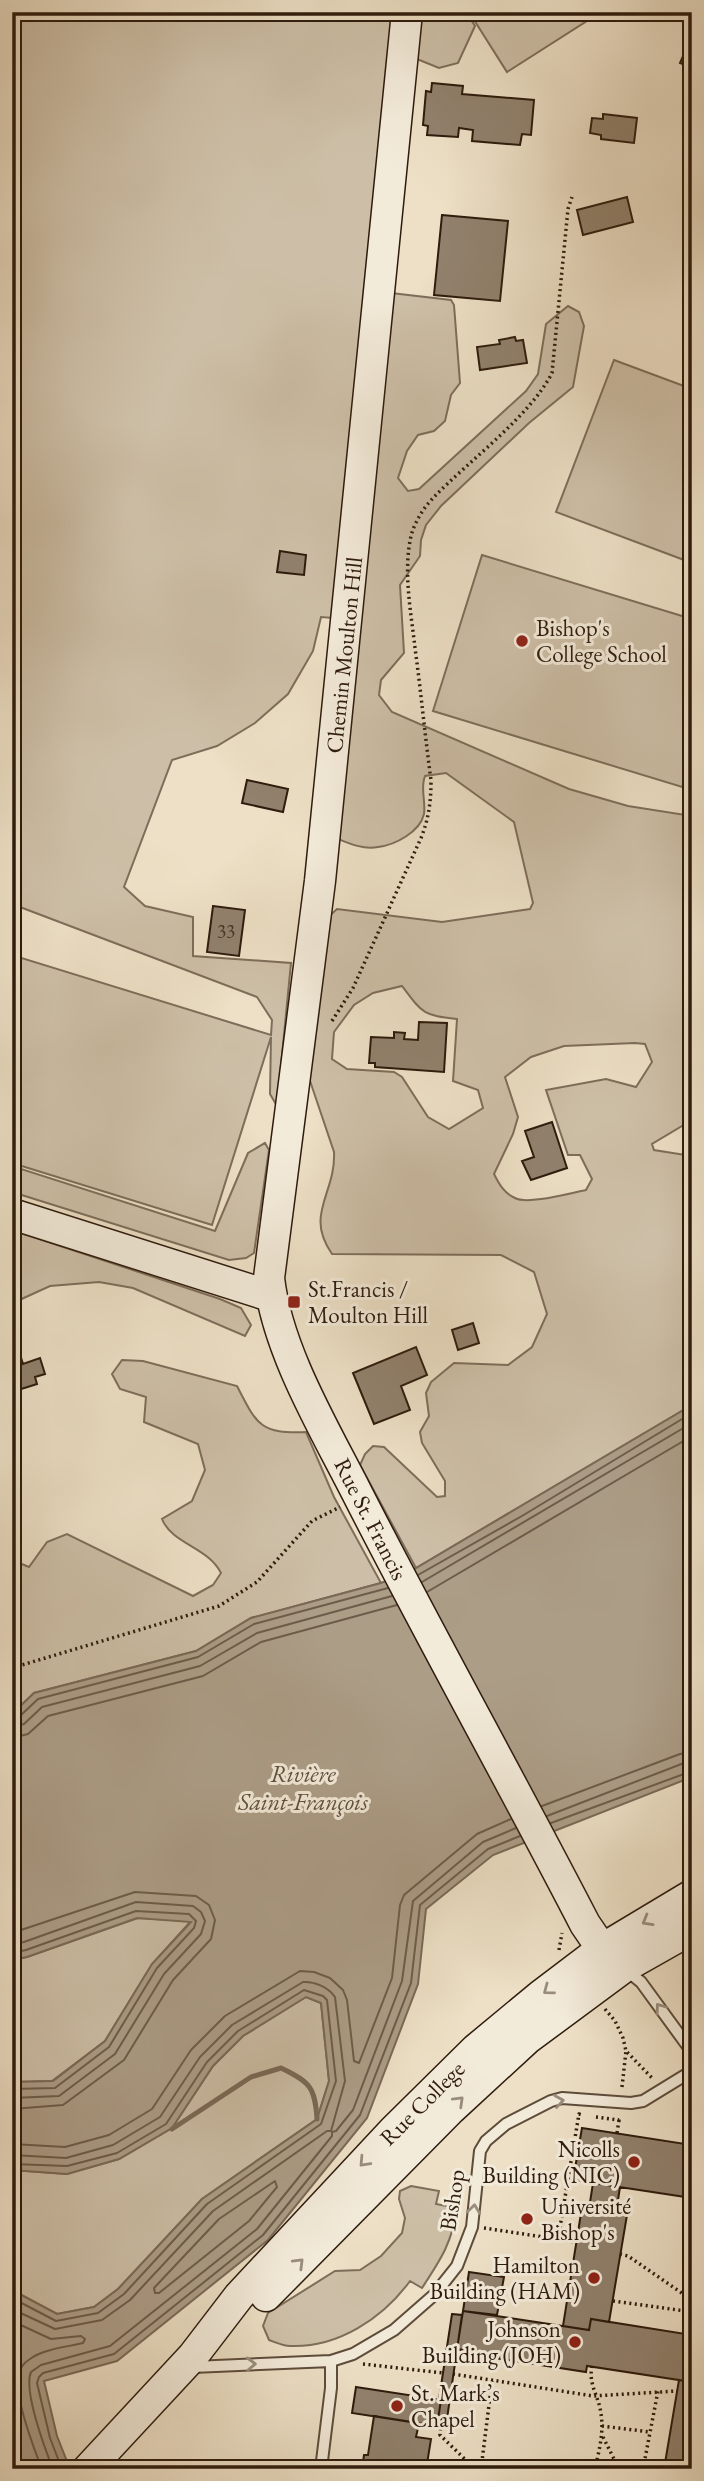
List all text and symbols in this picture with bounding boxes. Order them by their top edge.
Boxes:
street label: Chemin Moulton Hill [319,555,369,755]
place label: Bishop's College School [536,613,667,669]
marker: Bishop's College School [514,633,530,649]
house number: 33 [217,919,235,944]
place label: St.Francis / Moulton Hill [308,1274,428,1330]
marker: St.Francis / Moulton Hill [286,1294,302,1310]
street label: Rue St. Francis [327,1453,415,1585]
water label: Rivière Saint-François [237,1758,368,1817]
one-way arrow [641,1913,654,1926]
one-way arrow [543,1982,556,1995]
one-way arrow [656,2003,668,2016]
street label: Rue College [373,2054,471,2152]
one-way arrow [553,2094,565,2109]
one-way arrow [450,2096,463,2109]
place label: Nicolls Building (NIC) [482,2134,620,2190]
one-way arrow [360,2154,372,2167]
marker: Nicolls Building (NIC) [626,2154,642,2170]
street label: Bishop [432,2167,472,2233]
place label: Université Bishop's [541,2191,631,2247]
one-way arrow [466,2203,481,2214]
marker: Université Bishop's [519,2211,535,2227]
place label: Hamilton Building (HAM) [429,2250,580,2306]
one-way arrow [290,2258,303,2271]
marker: Hamilton Building (HAM) [586,2270,602,2286]
place label: Johnson Building (JOH) [422,2314,561,2370]
marker: Johnson Building (JOH) [567,2334,583,2350]
one-way arrow [246,2357,257,2372]
place label: St. Mark’s Chapel [411,2378,500,2434]
marker: St. Mark’s Chapel [389,2398,405,2414]

